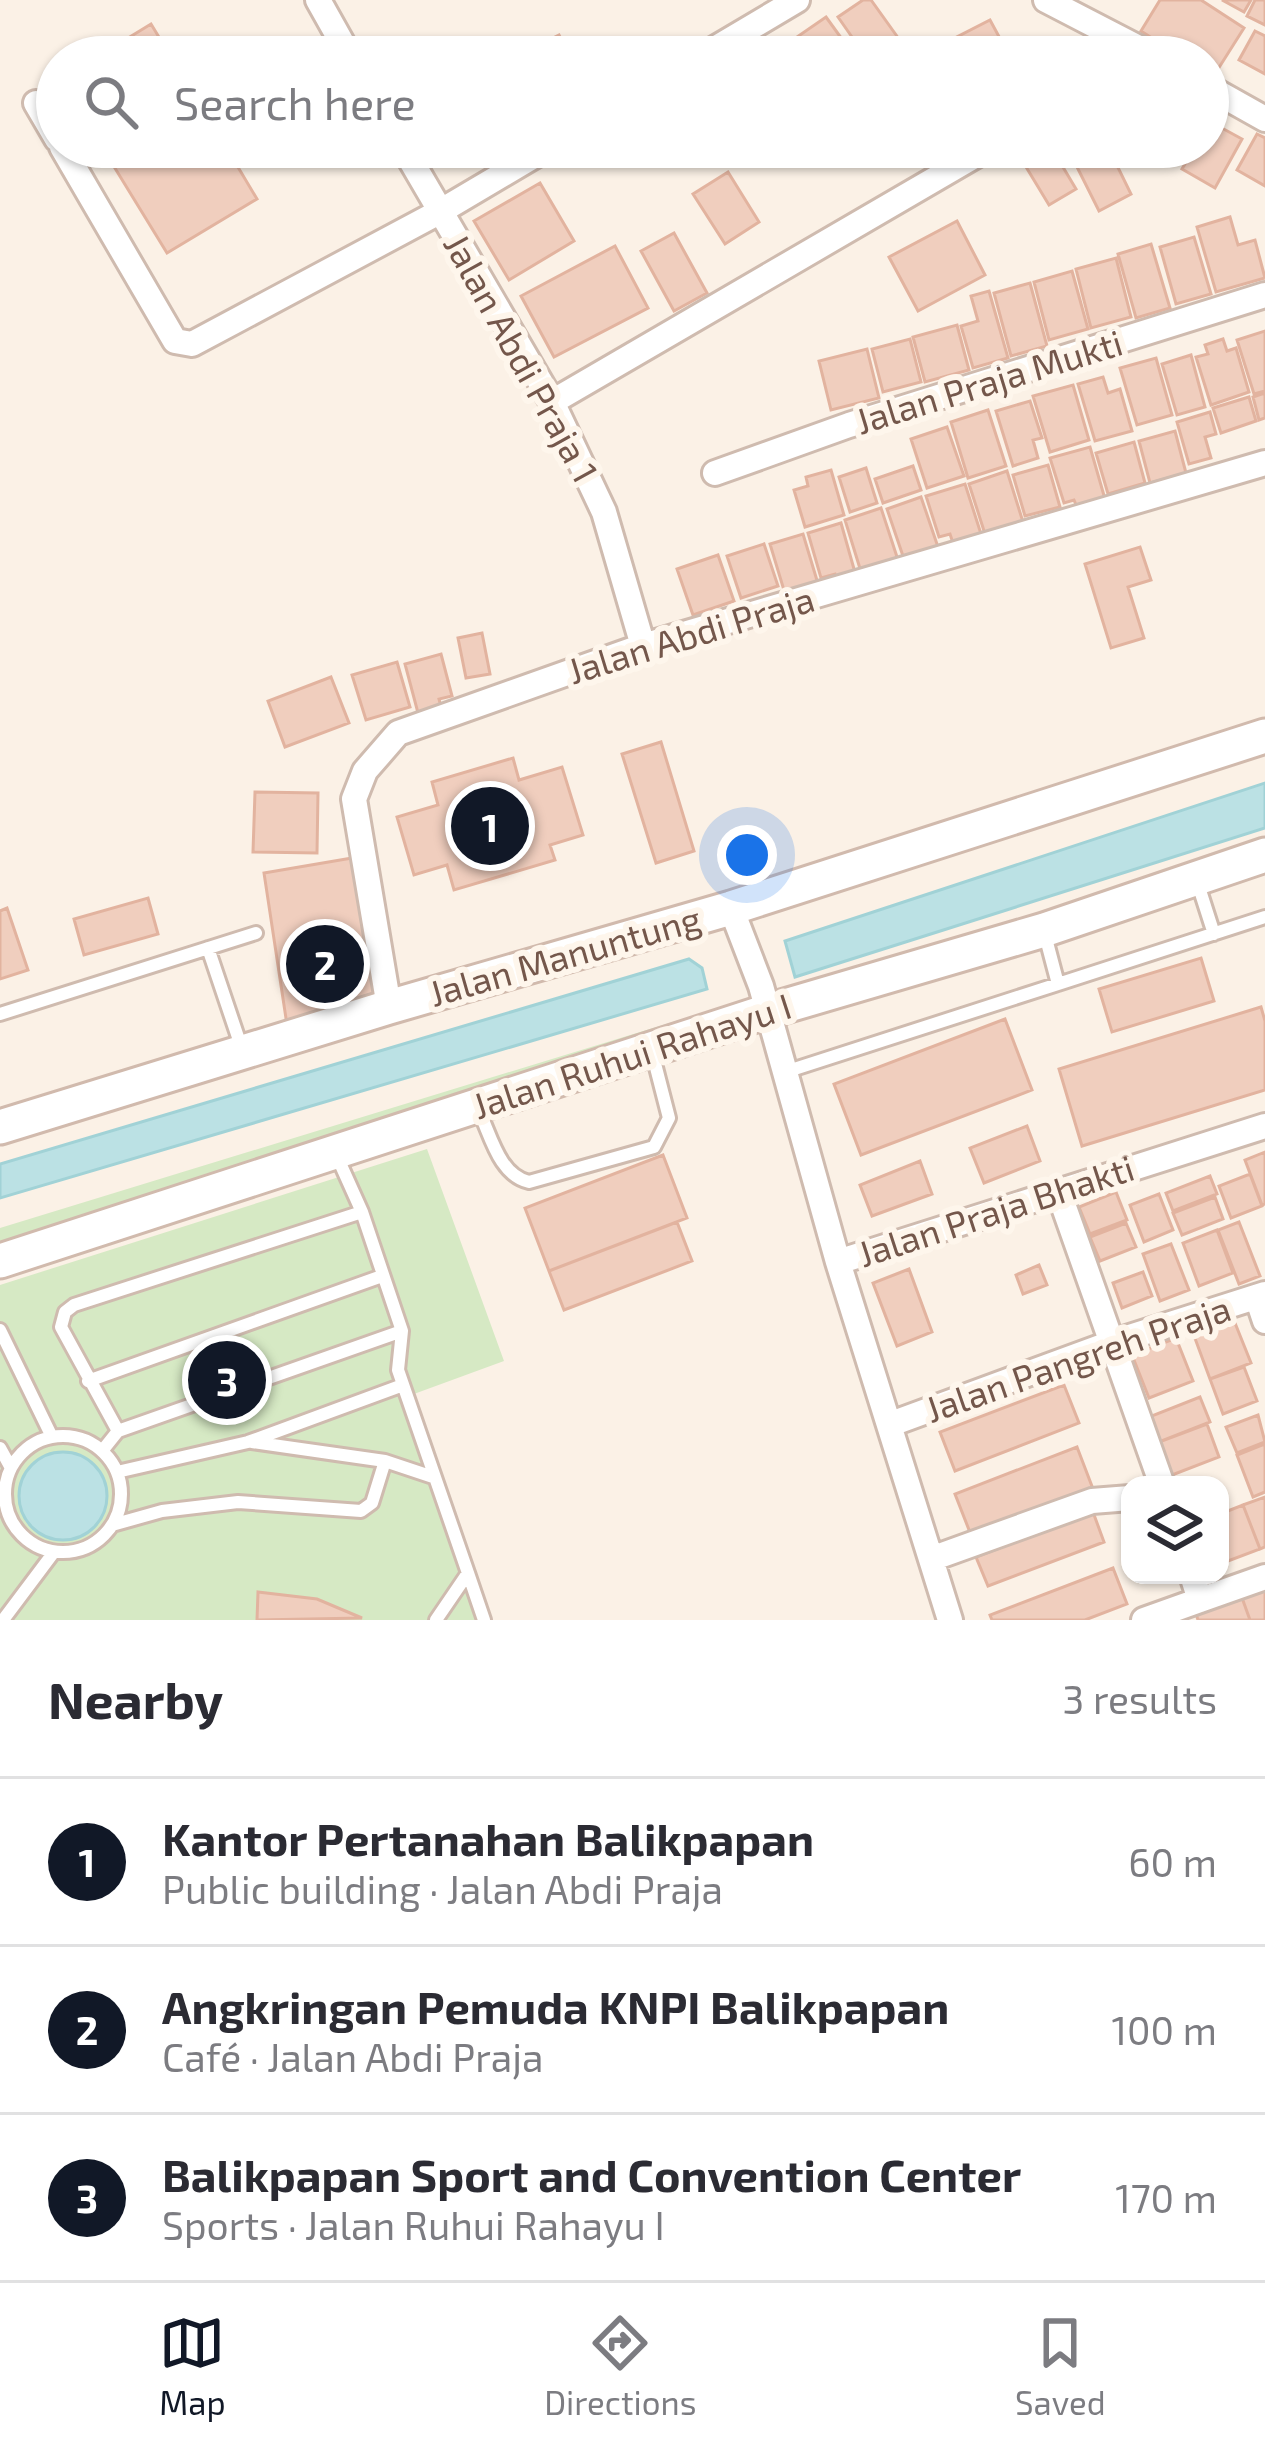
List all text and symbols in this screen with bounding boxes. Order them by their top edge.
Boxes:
search box [36,36,1229,168]
icon: search [78,69,144,135]
text: Search here [174,75,416,129]
street label: Jalan Abdi Praja 1 [436,225,608,489]
street label: Jalan Praja Mukti [850,320,1127,442]
street label: Jalan Abdi Praja [562,576,819,691]
pin: 1 [451,781,529,871]
your location [717,825,777,885]
street label: Jalan Manuntung [424,895,705,1014]
pin: 2 [286,919,364,1009]
street label: Jalan Ruhui Rahayu I [467,983,796,1126]
street label: Jalan Praja Bhakti [852,1145,1139,1274]
street label: Jalan Pangreh Praja [919,1285,1236,1430]
pin: 3 [188,1335,266,1425]
map controls [1121,1476,1229,1584]
button: layers [1121,1476,1229,1584]
text: Nearby [48,1668,223,1729]
text: 3 results [1063,1675,1217,1722]
text: Kantor Pertanahan Balikpapan [162,1811,814,1865]
text: 1 [79,1838,95,1885]
text: 60 m [1128,1838,1217,1885]
text: Public building · Jalan Abdi Praja [162,1865,723,1912]
text: Angkringan Pemuda KNPI Balikpapan [162,1979,949,2033]
text: 2 [76,2006,98,2053]
text: 100 m [1112,2006,1217,2053]
text: Café · Jalan Abdi Praja [162,2033,543,2080]
text: Balikpapan Sport and Convention Center [162,2147,1021,2201]
text: 3 [76,2174,98,2221]
text: 170 m [1115,2174,1217,2221]
text: Sports · Jalan Ruhui Rahayu I [162,2201,665,2248]
tab: Map [159,2310,226,2422]
tab: Directions [544,2310,696,2422]
tab: Saved [1015,2310,1106,2422]

